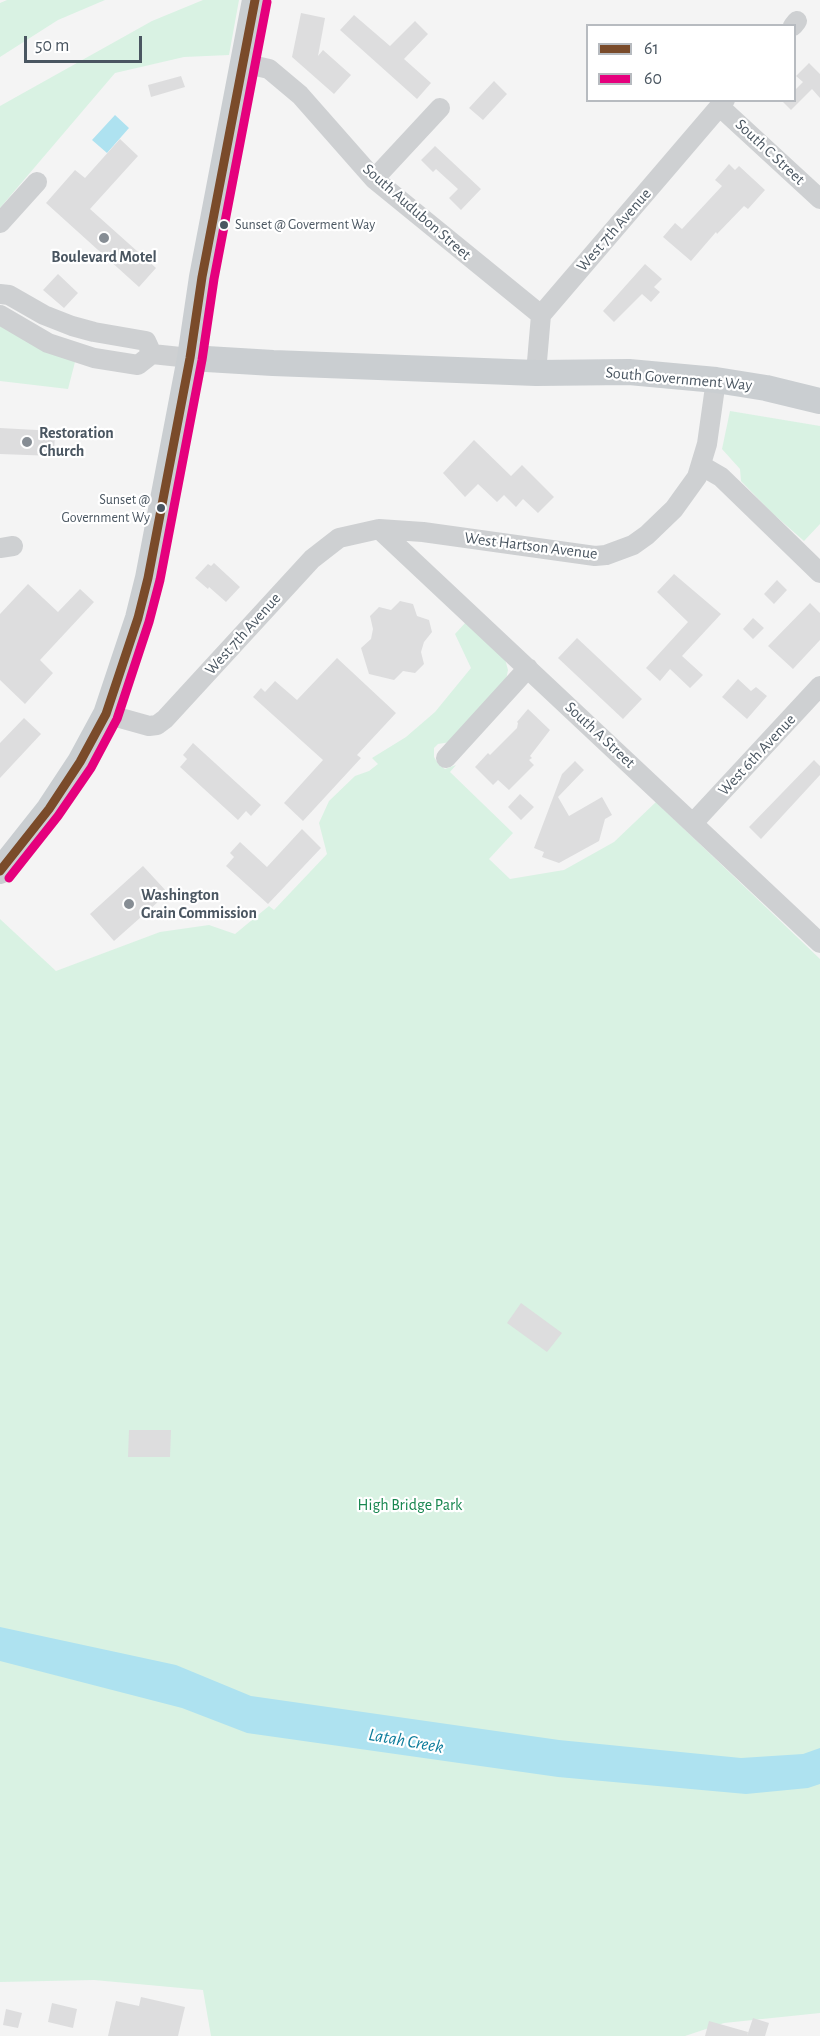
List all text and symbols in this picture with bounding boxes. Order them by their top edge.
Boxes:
scale bar [27,24,146,62]
legend [586,24,796,102]
text: 50 m [35,37,69,55]
text: 61 [644,40,659,58]
text: 60 [644,70,662,88]
street label: South C Street [731,115,809,189]
street label: South Audubon Street [359,160,475,264]
street label: West 7th Avenue [573,184,655,276]
place label: Sunset @ Goverment Way [235,217,375,233]
marker: Sunset @ Goverment Way [218,219,230,231]
marker: Boulevard Motel [97,231,111,245]
place label: Boulevard Motel [51,247,157,267]
street label: South Government Way [605,363,753,395]
place label: Restoration Church [39,423,114,461]
marker: Restoration Church [20,435,34,449]
place label: Sunset @ Government Wy [62,492,150,524]
marker: Sunset @ Government Wy [155,502,167,514]
street label: West Hartson Avenue [463,528,599,564]
street label: West 7th Avenue [201,589,285,679]
street label: South A Street [561,698,639,772]
street label: West 6th Avenue [714,710,800,800]
place label: Washington Grain Commission [141,885,257,923]
marker: Washington Grain Commission [122,897,136,911]
park label: High Bridge Park [358,1495,462,1515]
water label: Latah Creek [367,1724,445,1758]

